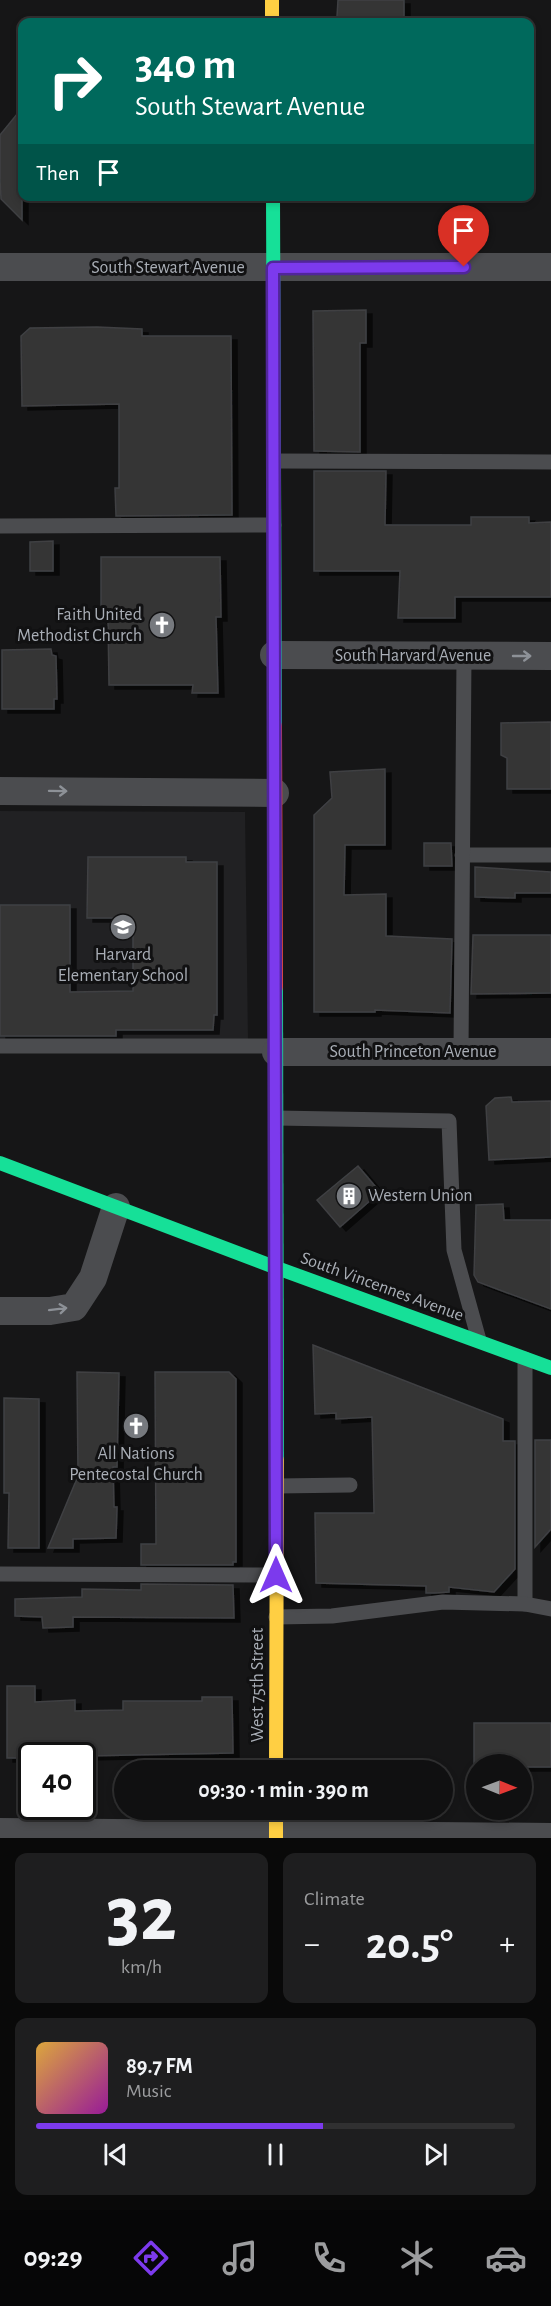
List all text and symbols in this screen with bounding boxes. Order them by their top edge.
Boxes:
icon: right [36,42,114,120]
text: 340 m [135,44,236,86]
text: South Stewart Avenue [135,93,365,120]
icon: arrive [92,156,125,189]
text: Then [36,162,80,184]
pin [438,205,489,267]
icon: arrive [447,214,480,247]
street label: South Stewart Avenue [91,259,245,277]
place label: Faith United Methodist Church [17,606,142,645]
church icon: Faith United Methodist Church [147,610,177,640]
street label: South Harvard Avenue [335,647,491,665]
one-way arrow [511,650,531,662]
one-way arrow [48,785,68,797]
school or university icon: Harvard Elementary School [108,912,138,942]
place label: Harvard Elementary School [58,946,188,985]
street label: South Princeton Avenue [330,1043,496,1061]
building icon: Western Union [334,1181,364,1211]
place label: Western Union [368,1187,473,1205]
street label: South Vincennes Avenue [298,1249,466,1325]
one-way arrow [48,1304,68,1315]
church icon: All Nations Pentecostal Church [121,1411,151,1441]
place label: All Nations Pentecostal Church [69,1445,203,1484]
position arrow [244,1543,308,1607]
street label: West 75th Street [249,1628,267,1742]
speed limit sign: 40 [18,1742,96,1820]
north arrow [466,1754,532,1820]
map controls [466,1754,532,1820]
text: 09:30 · 1 min · 390 m [198,1779,369,1801]
text: 32 [106,1877,177,1955]
text: Climate [304,1889,365,1909]
text: 20.5° [366,1922,453,1967]
text: − [304,1928,320,1961]
text: + [499,1928,515,1961]
text: km/h [121,1957,162,1977]
text: 89.7 FM [126,2055,193,2077]
text: Music [126,2081,172,2101]
icon: previous [99,2138,132,2171]
icon: pause [259,2138,292,2171]
icon: next [419,2138,452,2171]
icon: directions [130,2237,172,2279]
icon: music [219,2237,261,2279]
icon: phone [308,2237,350,2279]
icon: climate [396,2237,438,2279]
icon: car [485,2237,527,2279]
text: 09:29 [23,2244,83,2271]

